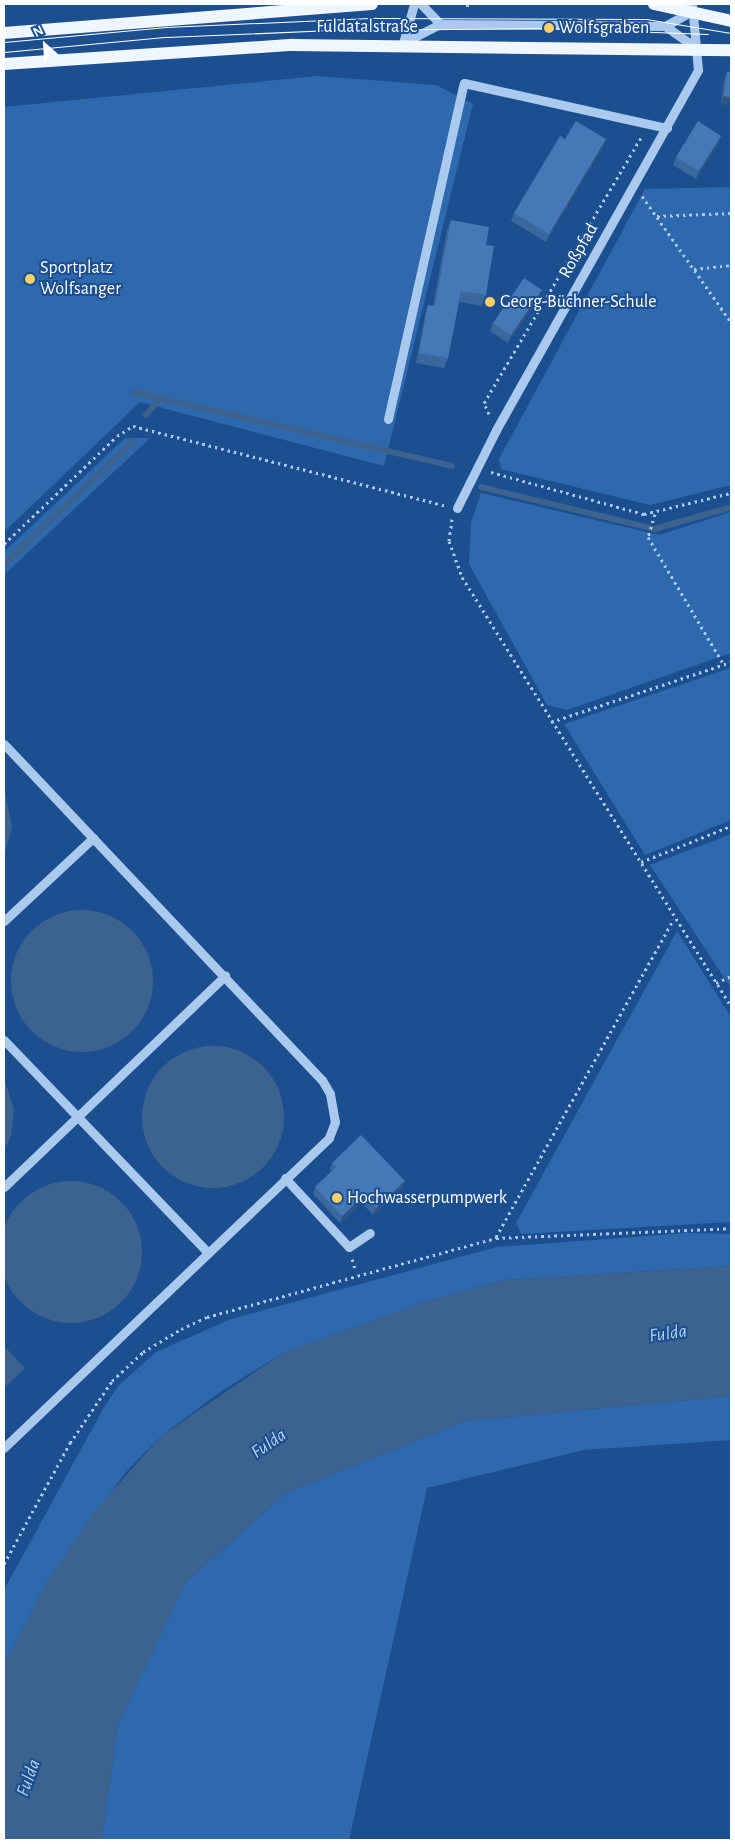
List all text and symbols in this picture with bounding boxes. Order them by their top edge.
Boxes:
street label: Fuldatalstraße [316,16,418,38]
place label: Wolfsgraben [559,17,649,39]
north arrow [20,20,70,70]
marker: Wolfsgraben [543,22,555,34]
text: N [31,23,46,40]
street label: Roßpfad [555,220,603,282]
place label: Sportplatz Wolfsanger [40,258,121,300]
marker: Sportplatz Wolfsanger [24,273,36,285]
place label: Georg-Büchner-Schule [500,291,657,313]
marker: Georg-Büchner-Schule [484,296,496,308]
place label: Hochwasserpumpwerk [347,1187,507,1209]
marker: Hochwasserpumpwerk [331,1192,343,1204]
water label: Fulda [648,1320,688,1348]
water label: Fulda [247,1424,291,1464]
water label: Fulda [12,1756,46,1800]

